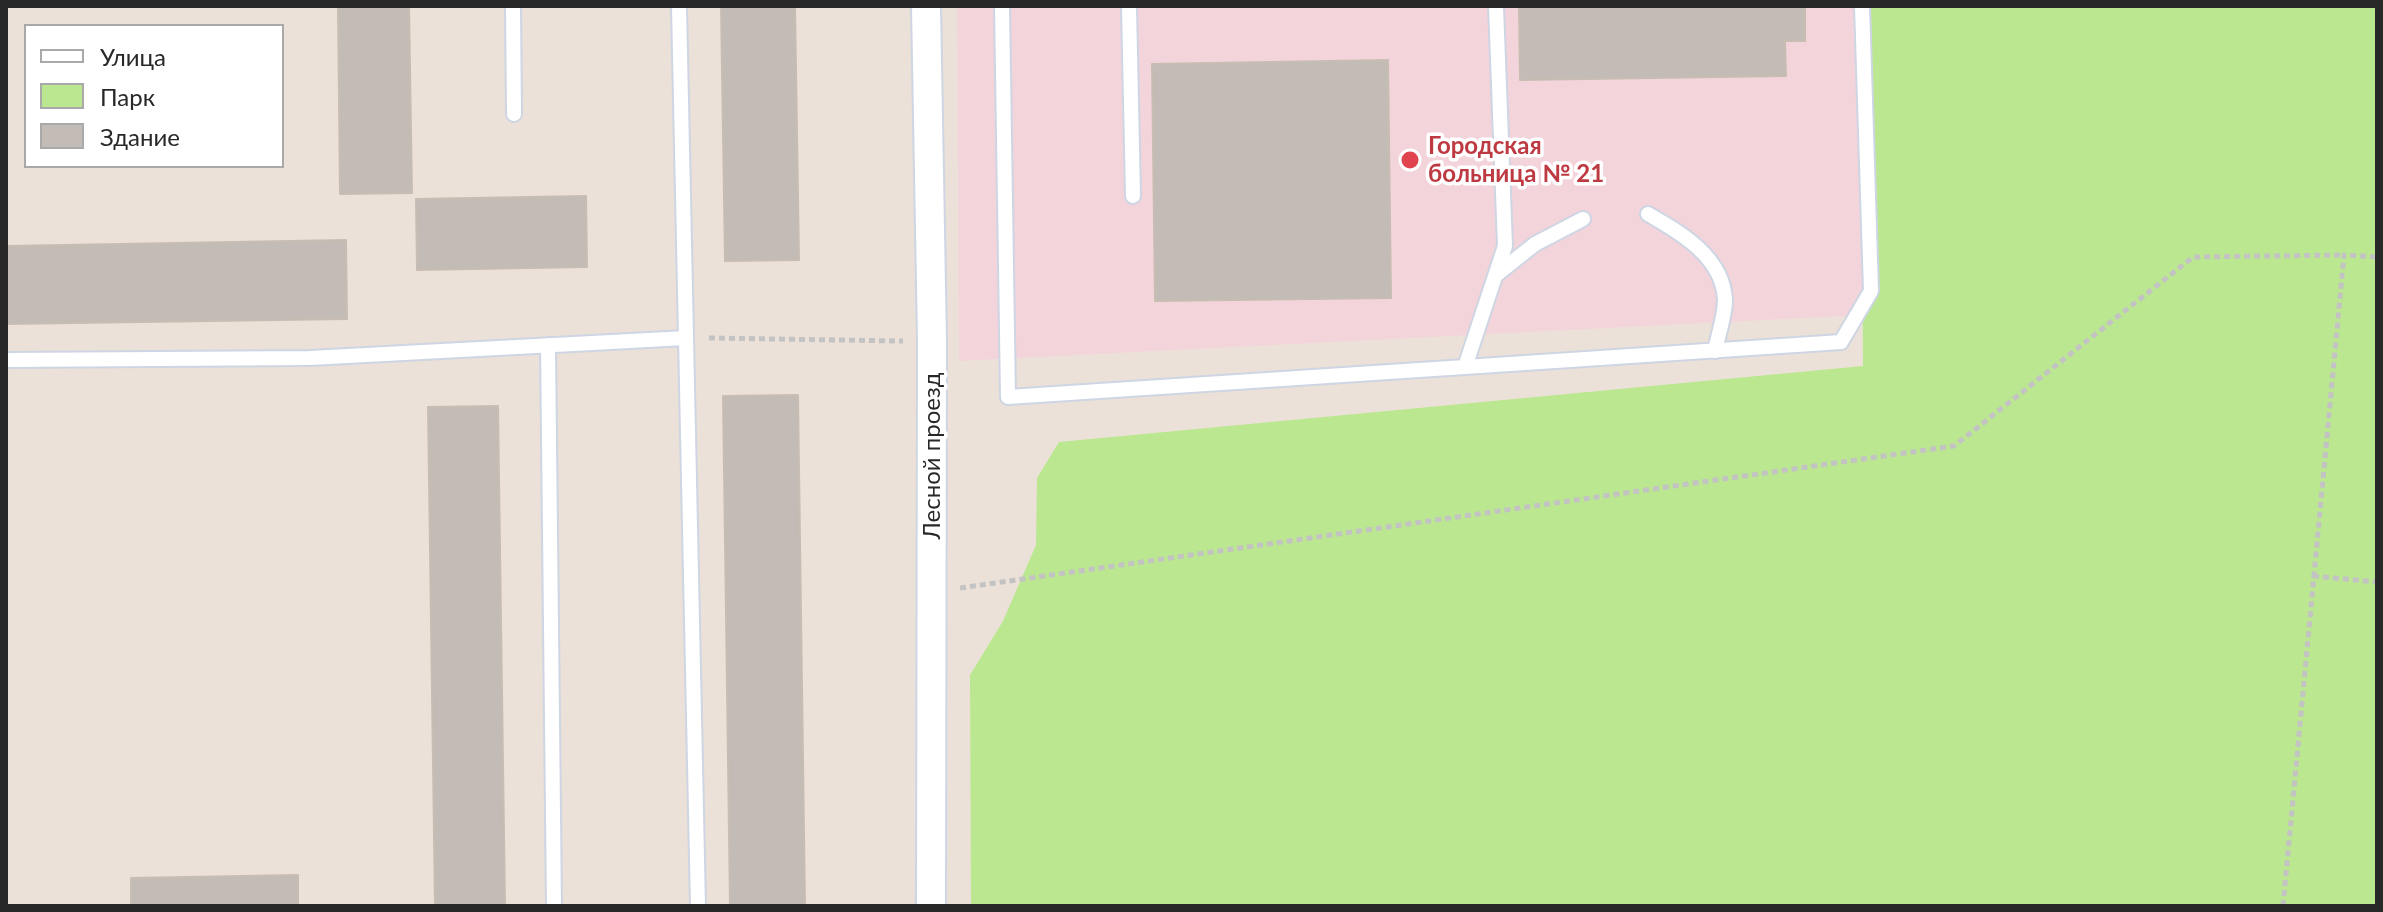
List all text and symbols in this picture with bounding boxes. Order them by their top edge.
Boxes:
legend [24,24,284,168]
text: Улица [100,42,166,71]
text: Парк [100,82,155,111]
text: Здание [100,122,180,151]
place label: Городская больница № 21 [1428,132,1604,188]
marker: Городская больница № 21 [1399,149,1421,171]
street label: Лесной проезд [918,373,946,539]

